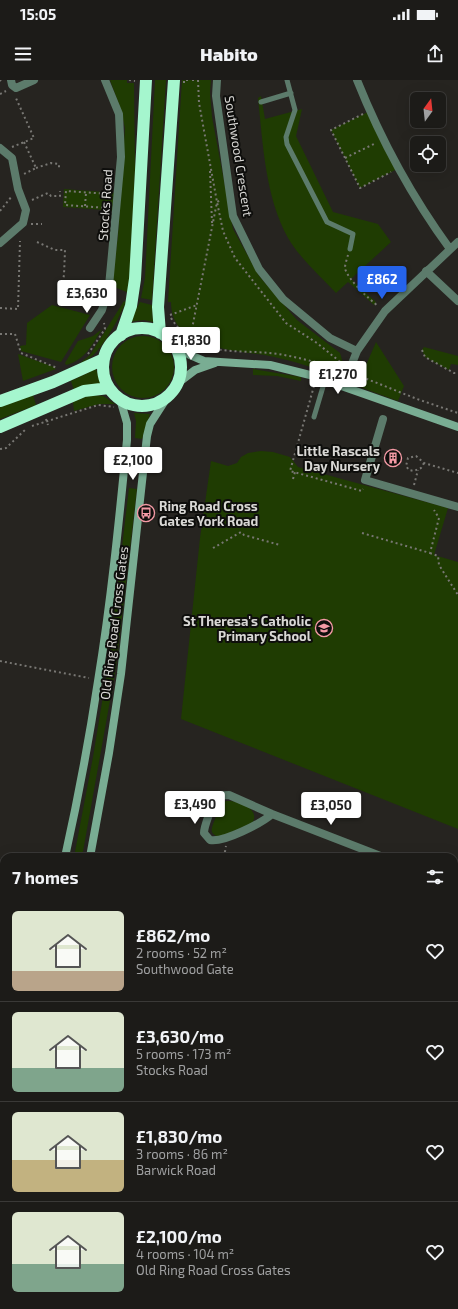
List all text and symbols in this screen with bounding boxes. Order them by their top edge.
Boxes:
text: 15:05 [20,5,56,23]
icon: menu [12,43,34,65]
text: Habito [200,43,258,65]
icon: share [424,43,446,65]
north arrow [410,92,446,128]
map controls [410,92,446,172]
street label: Southwood Crescent [222,94,256,218]
button: locate [410,136,446,172]
street label: Stocks Road [95,169,115,241]
pin: £862 [358,266,406,300]
text: £862 [367,271,397,287]
pin: £3,630 [54,280,120,314]
text: £3,630 [66,285,108,301]
pin: £1,830 [158,327,224,361]
text: £1,830 [171,332,211,348]
pin: £1,270 [305,361,371,395]
text: £1,270 [318,366,358,382]
place label: Little Rascals Day Nursery [296,443,381,474]
pin: £2,100 [100,447,166,481]
building icon: Little Rascals Day Nursery [383,448,403,468]
text: £2,100 [113,452,153,468]
place label: Ring Road Cross Gates York Road [159,498,258,529]
bus stop icon: Ring Road Cross Gates York Road [136,503,156,523]
street label: Old Ring Road Cross Gates [97,545,131,701]
place label: St Theresa's Catholic Primary School [183,613,312,644]
school or university icon: St Theresa's Catholic Primary School [314,618,334,638]
pin: £3,490 [162,791,228,825]
pin: £3,050 [298,792,364,826]
text: £3,490 [174,796,216,812]
text: £3,050 [310,797,352,813]
icon: filters [424,866,446,888]
text: 7 homes [12,867,79,887]
text: £862/mo [136,925,210,945]
icon: home [44,927,92,975]
icon: heart [424,940,446,962]
text: 2 rooms · 52 m² [136,945,227,961]
text: Southwood Gate [136,961,234,977]
text: £3,630/mo [136,1026,224,1046]
icon: home [44,1028,92,1076]
icon: heart [424,1041,446,1063]
text: 5 rooms · 173 m² [136,1046,231,1062]
text: Stocks Road [136,1062,208,1078]
text: £1,830/mo [136,1126,222,1146]
icon: home [44,1128,92,1176]
icon: heart [424,1141,446,1163]
text: 3 rooms · 86 m² [136,1146,228,1162]
text: Barwick Road [136,1162,216,1178]
text: £2,100/mo [136,1226,222,1246]
icon: home [44,1228,92,1276]
icon: heart [424,1241,446,1263]
text: 4 rooms · 104 m² [136,1246,234,1262]
text: Old Ring Road Cross Gates [136,1262,290,1278]

